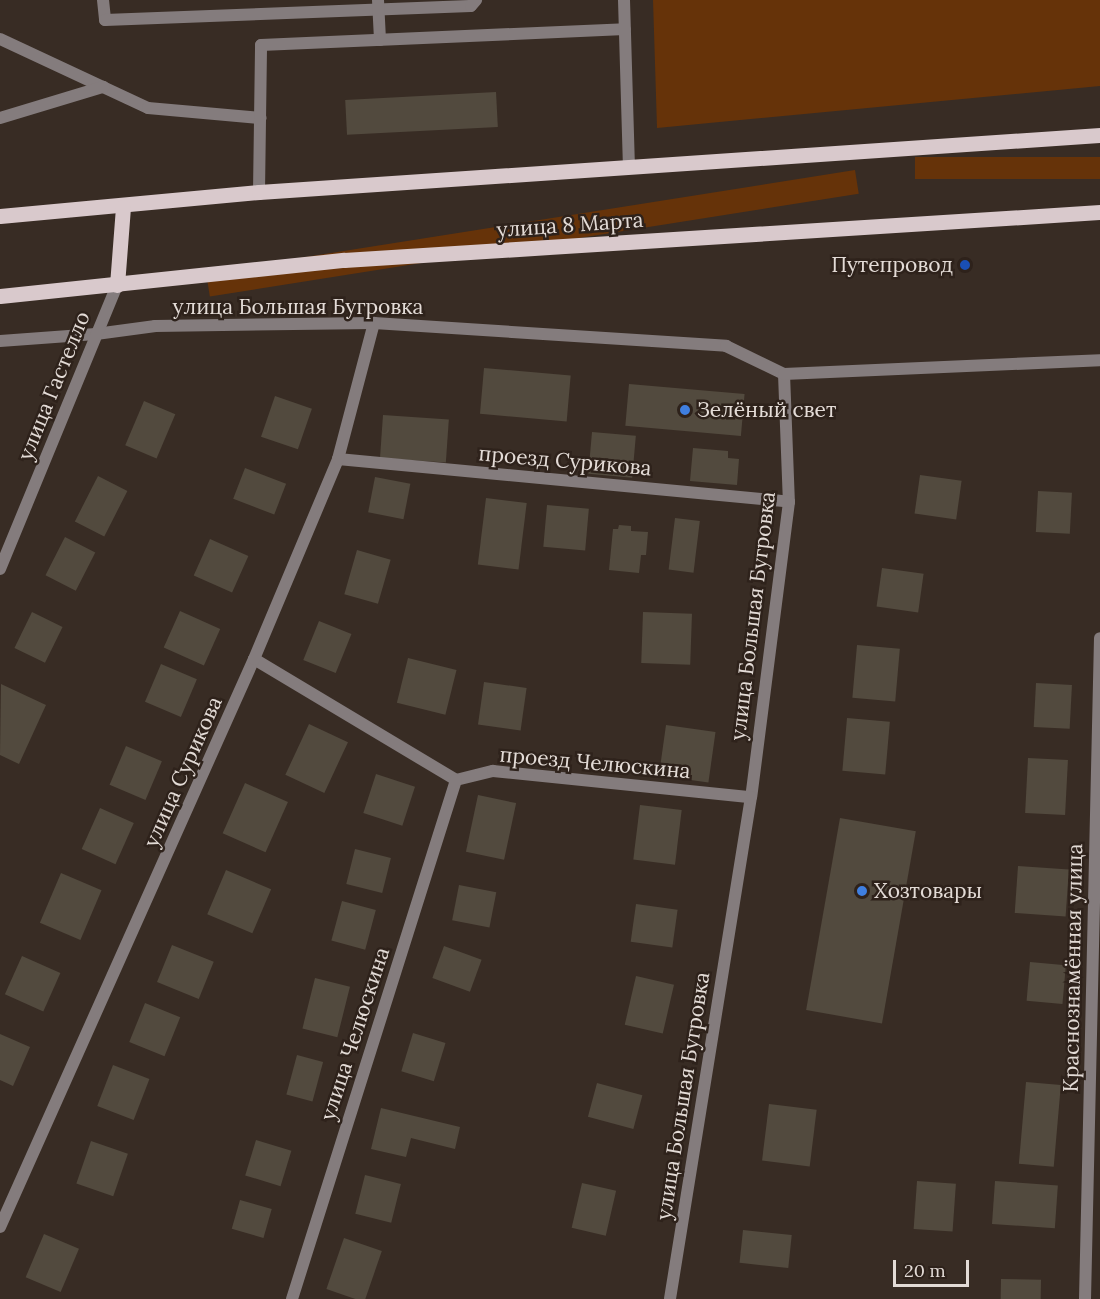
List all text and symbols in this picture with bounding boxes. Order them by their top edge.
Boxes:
street label: улица 8 Марта [496,207,644,243]
place label: Путепровод [831,252,953,278]
marker: Путепровод [958,258,972,272]
street label: улица Большая Бугровка [173,294,423,320]
street label: улица Гастелло [13,308,95,464]
place label: Зелёный свет [697,397,836,423]
marker: Зелёный свет [678,403,692,417]
street label: проезд Сурикова [478,441,652,481]
street label: улица Большая Бугровка [725,490,781,742]
street label: улица Сурикова [138,693,228,851]
street label: проезд Челюскина [499,742,691,784]
street label: Краснознамённая улица [1058,843,1088,1093]
place label: Хозтовары [874,878,982,904]
marker: Хозтовары [855,884,869,898]
street label: улица Челюскина [315,944,395,1124]
street label: улица Большая Бугровка [651,970,715,1222]
scale bar [896,1248,972,1286]
text: 20 m [904,1259,946,1282]

